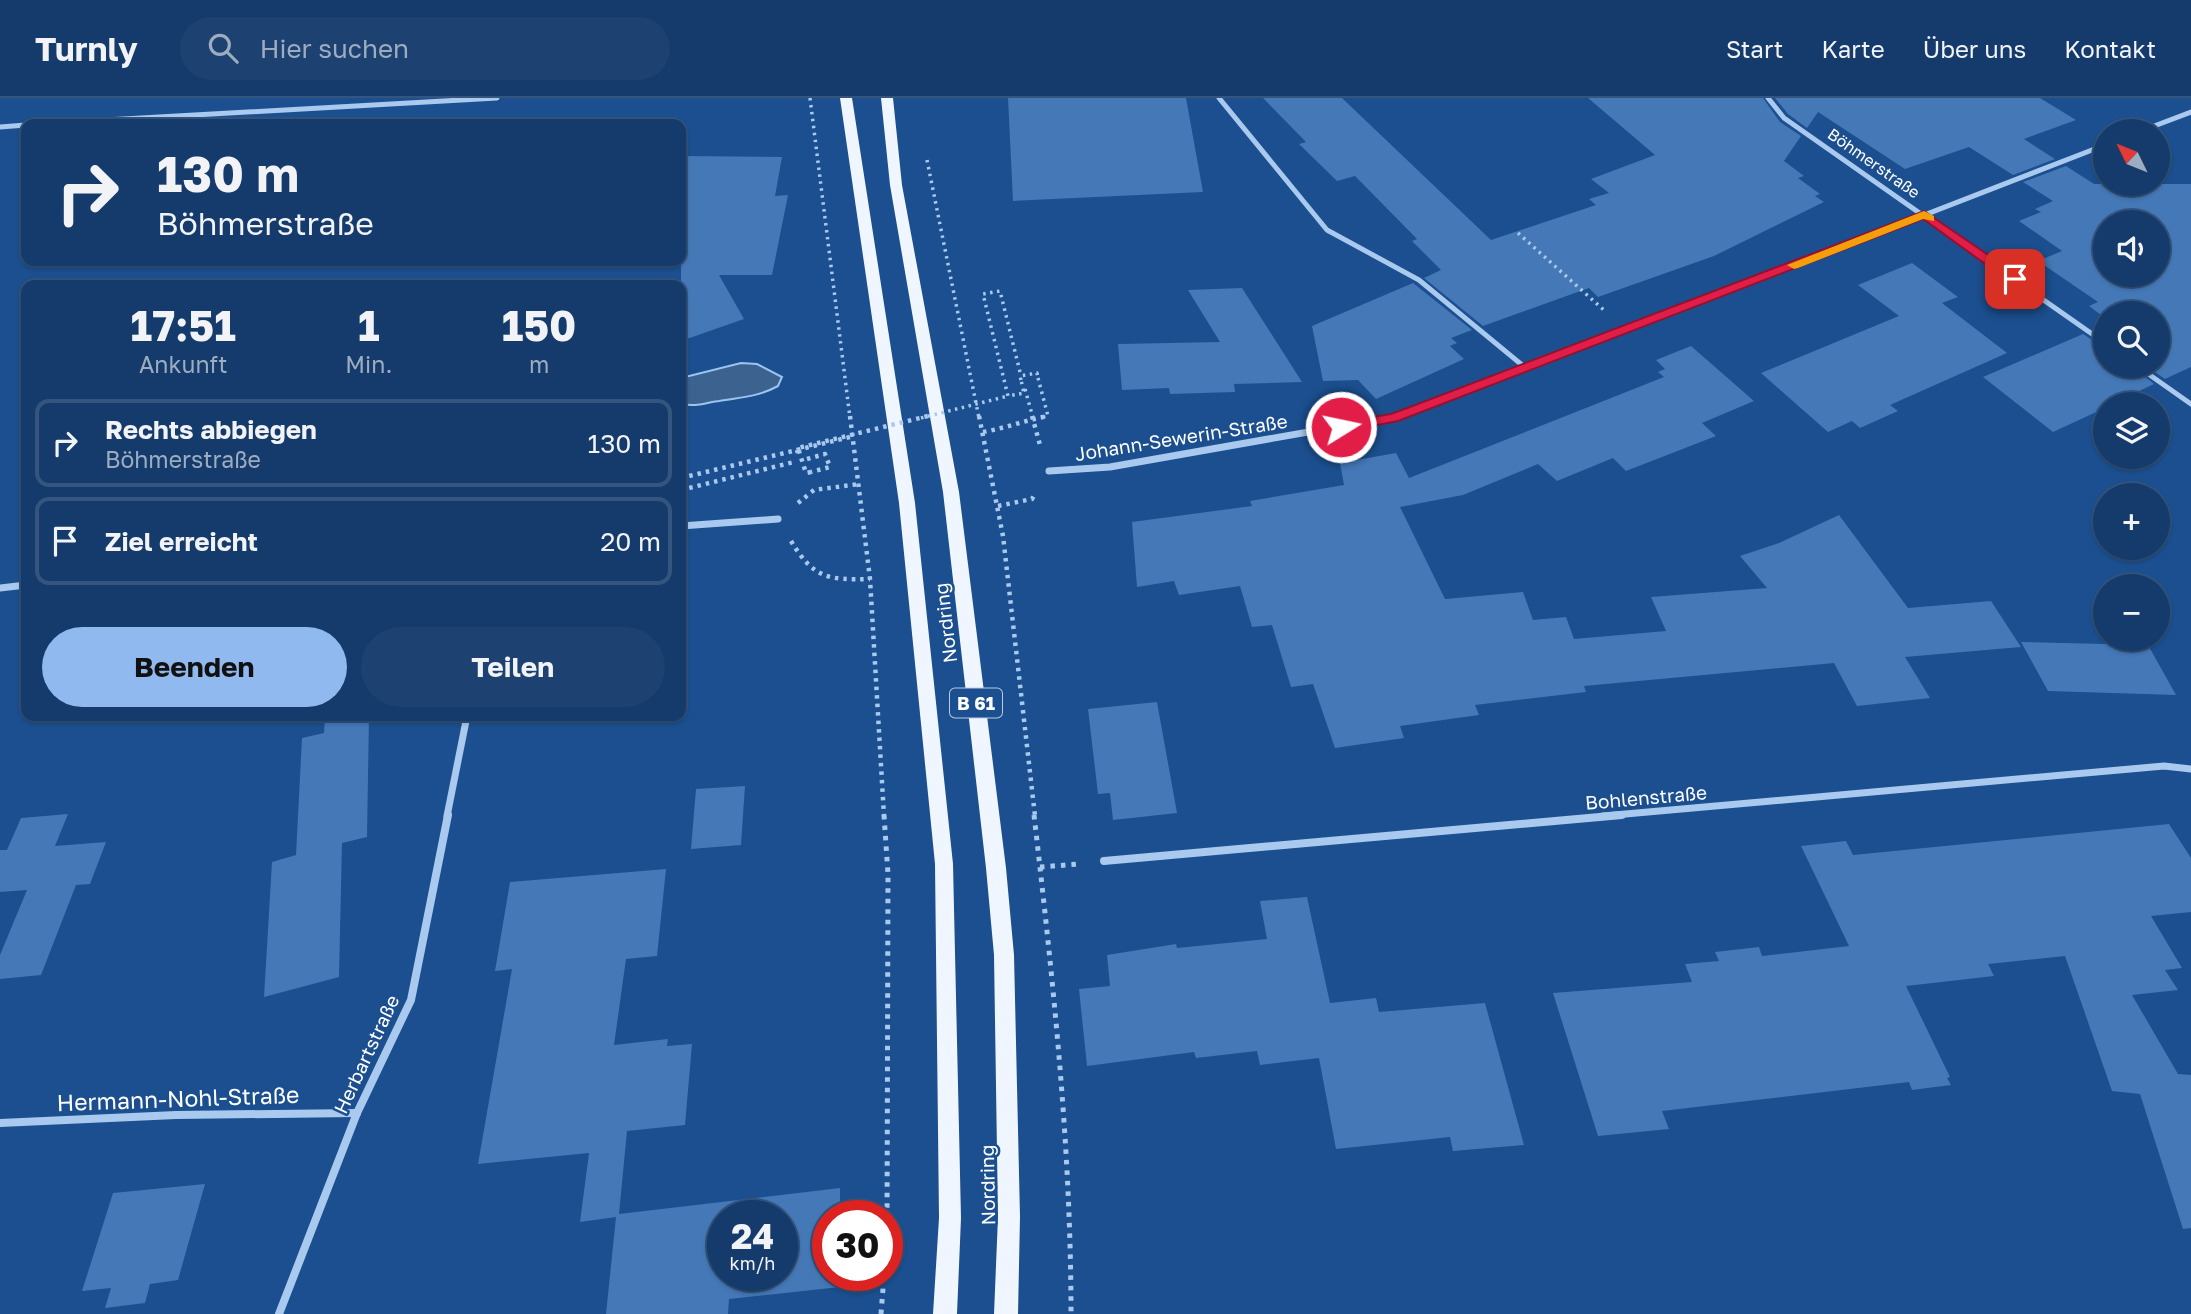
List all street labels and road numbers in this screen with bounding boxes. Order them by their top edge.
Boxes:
street label: Böhmerstraße [1824,124,1924,202]
street label: Johann-Sewerin-Straße [1073,409,1289,465]
street label: Nordring [929,582,961,664]
road number: B 61 [950,688,1002,718]
street label: Bohlenstraße [1584,780,1708,814]
street label: Herbartstraße [328,991,404,1117]
street label: Hermann-Nohl-Straße [56,1080,300,1116]
street label: Nordring [975,1144,999,1226]

